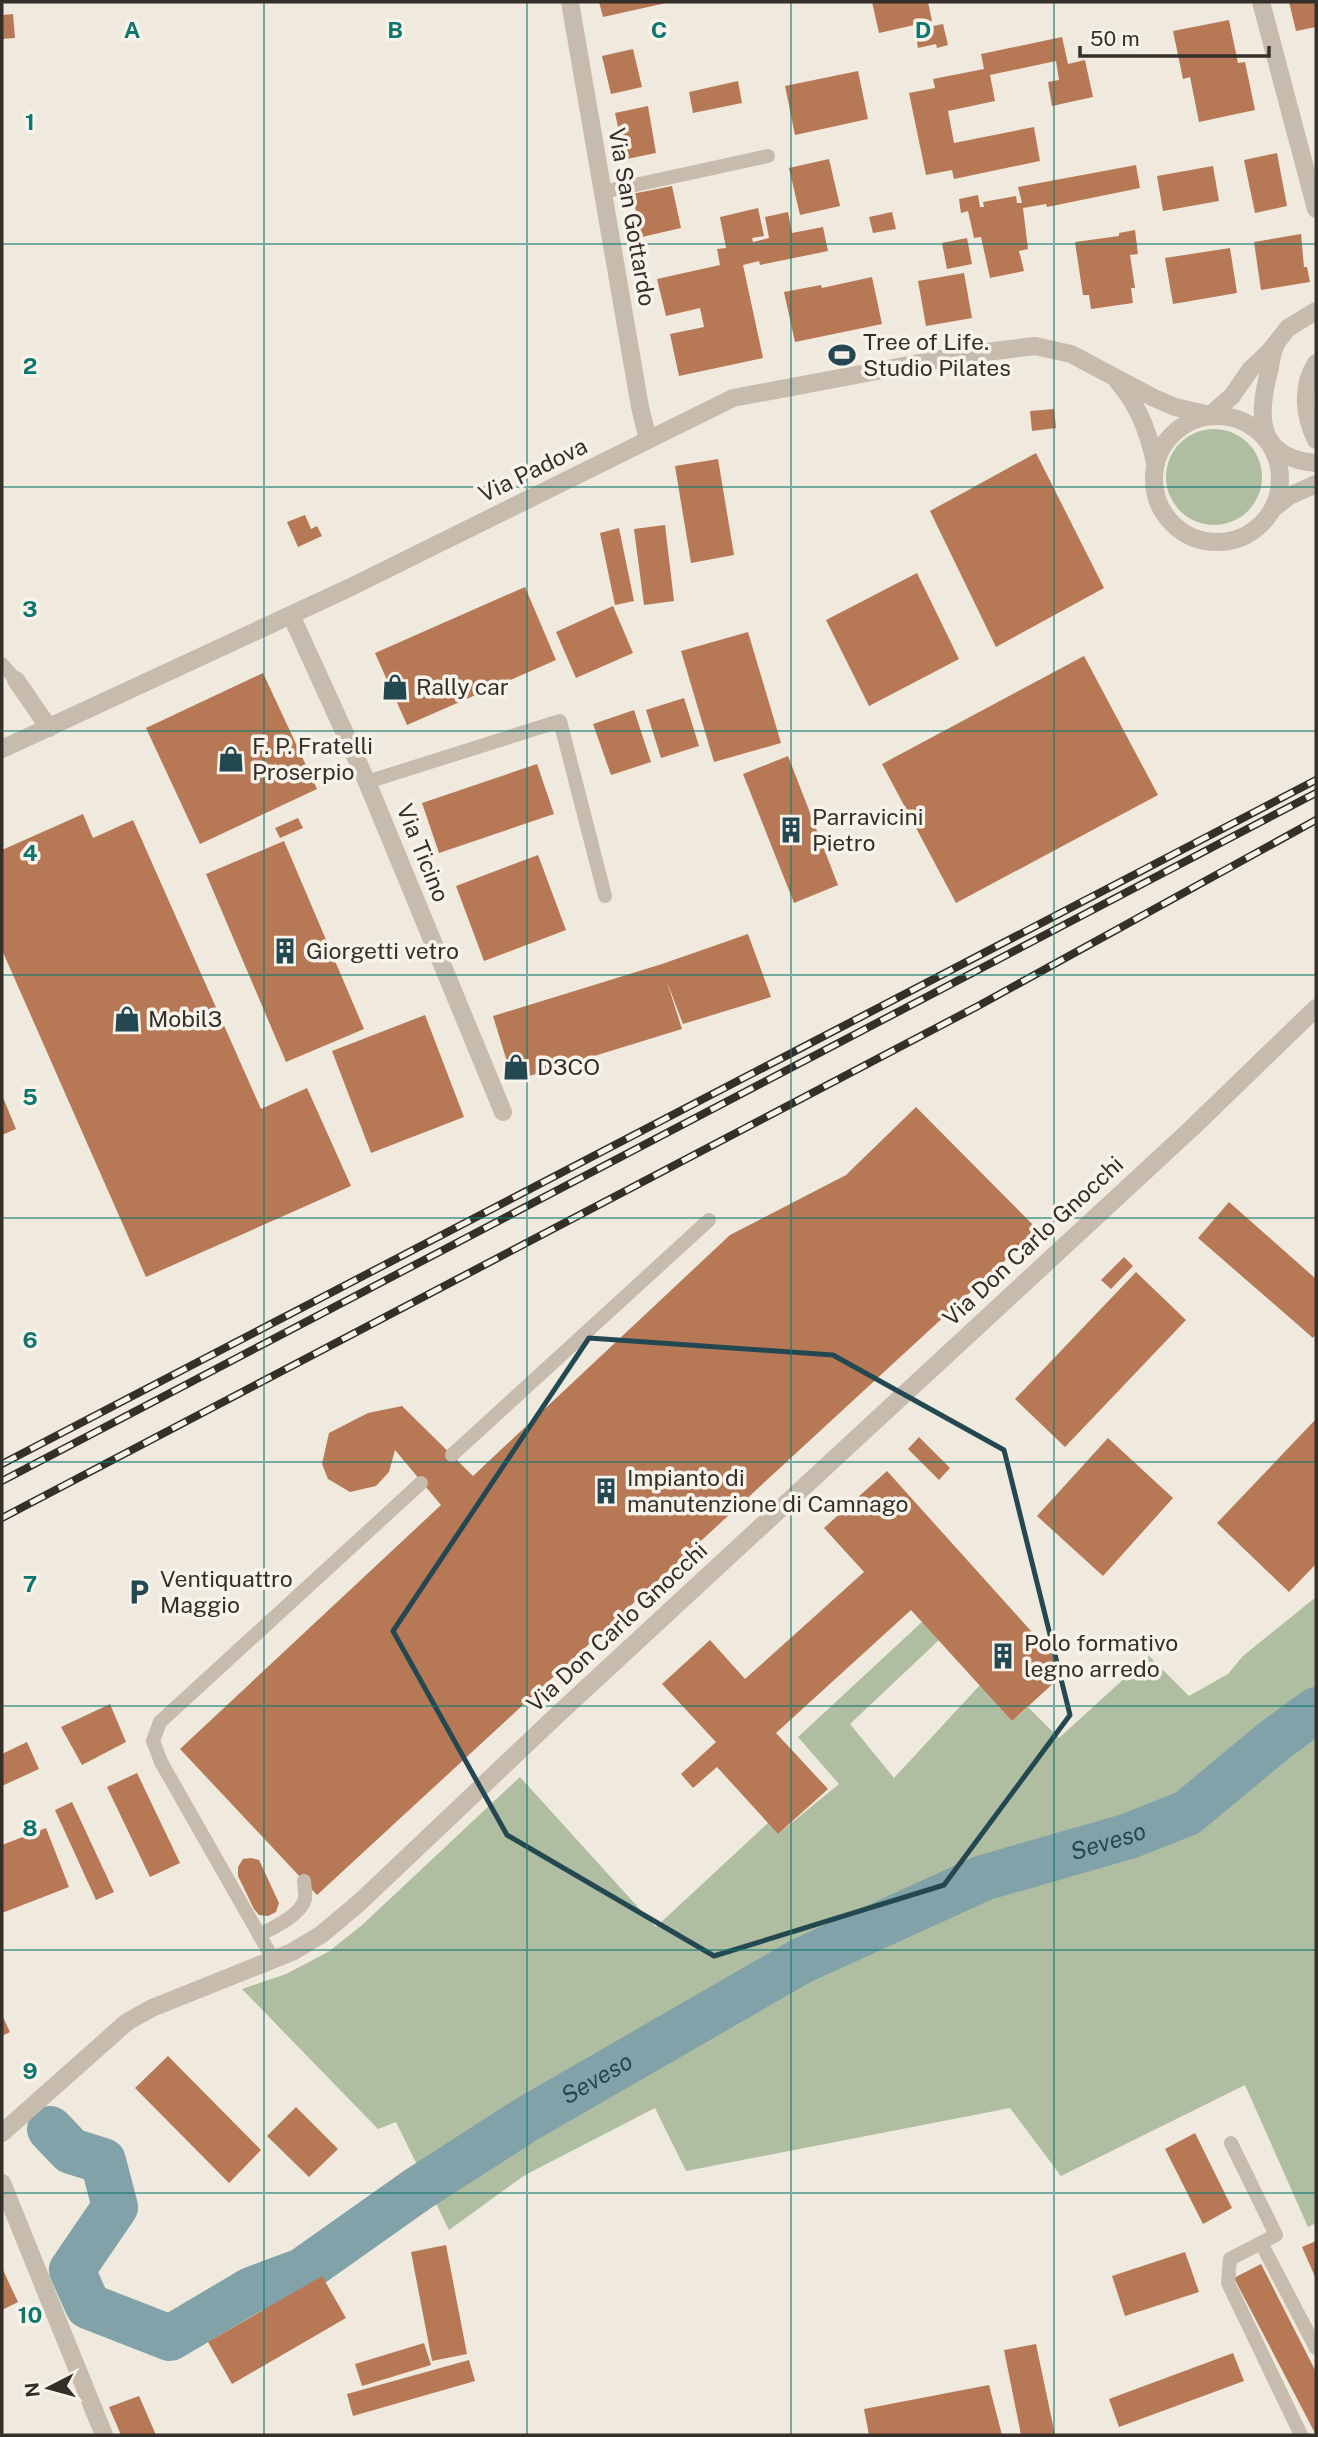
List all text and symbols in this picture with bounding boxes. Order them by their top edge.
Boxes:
scale bar [1080,14,1269,58]
text: A [124,16,141,43]
text: B [387,16,403,43]
text: C [651,16,667,43]
text: D [915,16,931,43]
text: 50 m [1090,26,1140,51]
text: 1 [25,108,35,135]
street label: Via San Gottardo [604,126,661,308]
place label: Tree of Life. Studio Pilates [863,328,1011,381]
sports icon: Tree of Life. Studio Pilates [827,340,857,370]
text: 2 [23,352,37,379]
street label: Via Padova [474,432,591,507]
text: 3 [22,595,38,622]
shop icon: Rally car [380,672,410,702]
place label: Rally car [416,673,509,700]
place label: F. P. Fratelli Proserpio [252,732,373,785]
shop icon: F. P. Fratelli Proserpio [216,744,246,774]
street label: Via Ticino [392,800,455,906]
place label: Parravicini Pietro [812,803,924,856]
building icon: Parravicini Pietro [776,815,806,845]
text: 4 [22,839,38,866]
building icon: Giorgetti vetro [270,936,300,966]
place label: Giorgetti vetro [306,937,459,964]
shop icon: Mobil3 [112,1004,142,1034]
place label: Mobil3 [148,1005,222,1032]
shop icon: D3CO [501,1052,531,1082]
place label: D3CO [537,1053,600,1080]
text: 5 [22,1083,38,1110]
street label: Via Don Carlo Gnocchi [937,1150,1128,1331]
text: 6 [22,1326,38,1353]
place label: Impianto di manutenzione di Camnago [627,1464,909,1517]
building icon: Impianto di manutenzione di Camnago [591,1476,621,1506]
street label: Via Don Carlo Gnocchi [521,1536,712,1717]
place label: Ventiquattro Maggio [160,1565,293,1618]
text: 7 [23,1570,37,1597]
parking icon: Ventiquattro Maggio [124,1577,154,1607]
place label: Polo formativo legno arredo [1024,1629,1178,1682]
building icon: Polo formativo legno arredo [988,1641,1018,1671]
text: 8 [22,1814,38,1841]
water label: Seveso [1067,1816,1150,1865]
water label: Seveso [556,2046,637,2109]
text: 9 [22,2057,38,2084]
text: 10 [18,2301,42,2328]
north arrow [14,2353,84,2423]
text: N [20,2381,44,2398]

